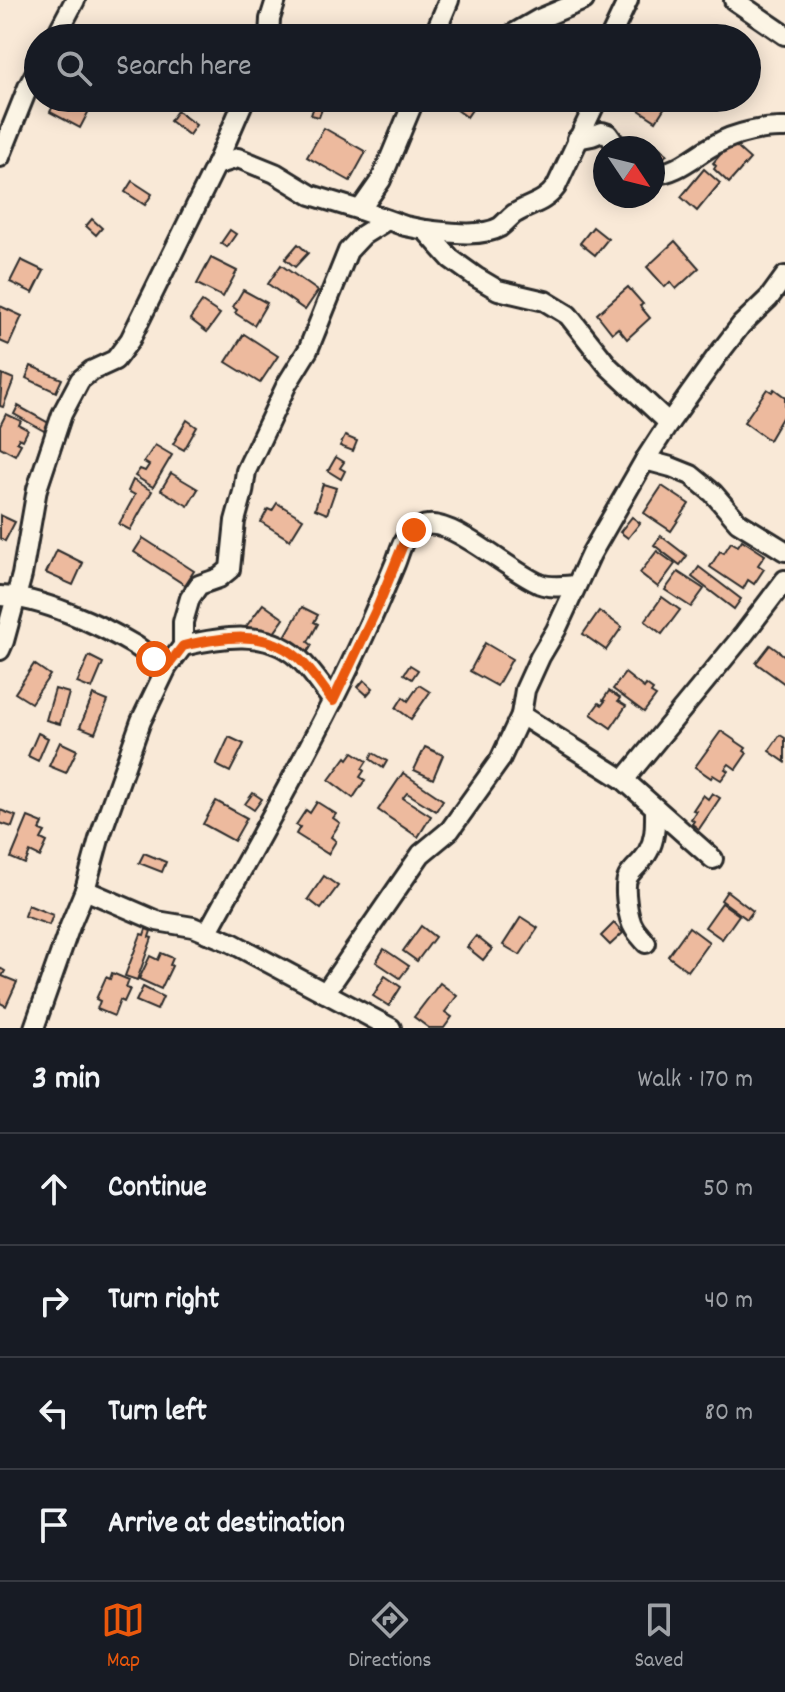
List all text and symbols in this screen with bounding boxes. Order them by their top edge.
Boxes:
search box [24,24,761,112]
icon: search [52,46,96,90]
text: Search here [116,47,252,90]
north arrow [593,136,665,208]
route end [396,512,432,548]
route start [136,641,172,677]
text: 3 min [32,1056,100,1105]
text: Walk · 170 m [638,1062,753,1099]
icon: ahead [32,1167,76,1211]
text: Continue [108,1168,207,1211]
text: 50 m [703,1171,753,1208]
icon: right [32,1279,76,1323]
text: Turn right [108,1280,219,1323]
text: 40 m [704,1283,753,1320]
icon: left [32,1391,76,1435]
text: Turn left [108,1392,207,1435]
text: 80 m [705,1395,753,1432]
icon: arrive [32,1503,76,1547]
text: Arrive at destination [108,1504,345,1547]
tab: Map [101,1598,145,1677]
tab: Directions [348,1598,432,1677]
tab: Saved [634,1598,684,1677]

